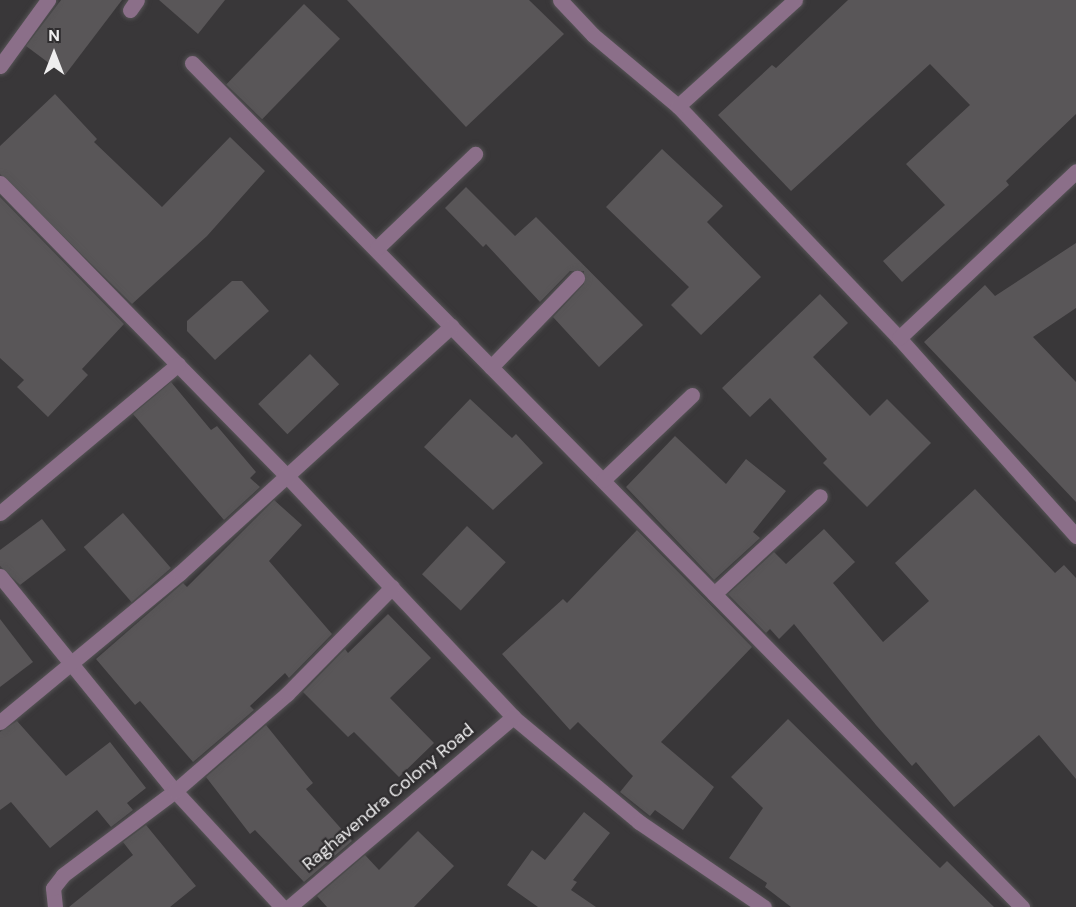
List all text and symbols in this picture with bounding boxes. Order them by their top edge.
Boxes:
north arrow [24,24,84,84]
text: N [48,25,60,46]
street label: Raghavendra Colony Road [298,719,478,875]

